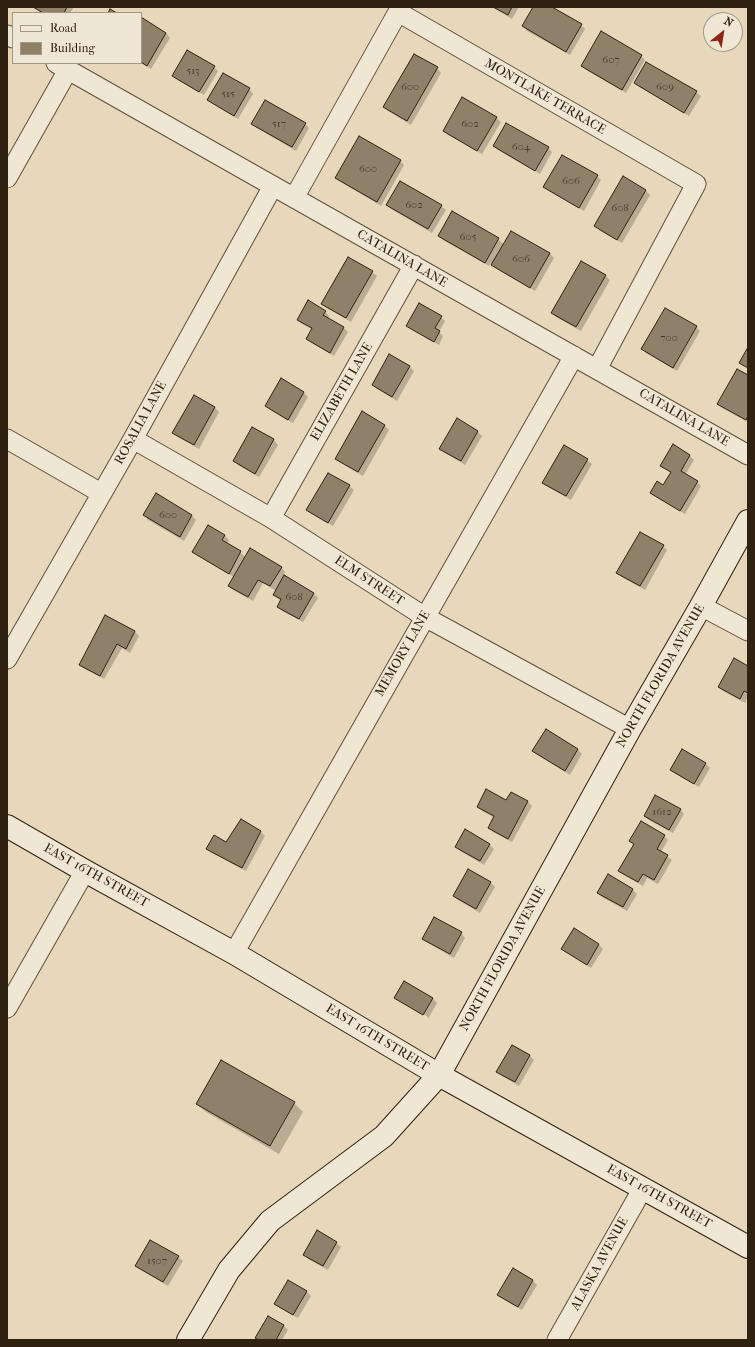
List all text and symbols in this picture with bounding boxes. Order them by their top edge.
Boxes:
legend [12,12,142,64]
north arrow [703,12,743,52]
text: N [722,14,736,30]
text: Road [50,21,77,35]
text: Building [50,41,95,55]
house number: 607 [602,53,620,67]
street label: MONTLAKE TERRACE [482,56,608,138]
house number: 513 [186,64,200,78]
house number: 600 [401,80,419,94]
house number: 609 [656,80,674,94]
house number: 515 [221,87,235,101]
house number: 517 [272,117,286,131]
house number: 602 [461,117,479,131]
house number: 604 [512,140,530,154]
house number: 600 [359,162,377,176]
house number: 606 [562,174,580,188]
house number: 602 [405,198,423,212]
house number: 608 [611,201,629,215]
street label: CATALINA LANE [354,227,450,291]
house number: 605 [460,230,476,244]
house number: 606 [512,252,530,266]
house number: 700 [660,331,678,345]
street label: ELIZABETH LANE [308,340,376,444]
street label: ROSALIA LANE [112,379,170,467]
street label: CATALINA LANE [636,386,732,450]
house number: 600 [159,508,177,522]
street label: ELM STREET [331,553,407,609]
house number: 608 [285,590,303,604]
street label: NORTH FLORIDA AVENUE [614,602,708,750]
street label: MEMORY LANE [372,608,434,700]
house number: 1612 [652,805,672,819]
street label: EAST 16TH STREET [41,841,151,911]
street label: NORTH FLORIDA AVENUE [457,884,549,1034]
street label: EAST 16TH STREET [323,1001,431,1075]
street label: EAST 16TH STREET [604,1162,714,1232]
street label: ALASKA AVENUE [568,1215,632,1313]
house number: 1507 [147,1254,167,1268]

